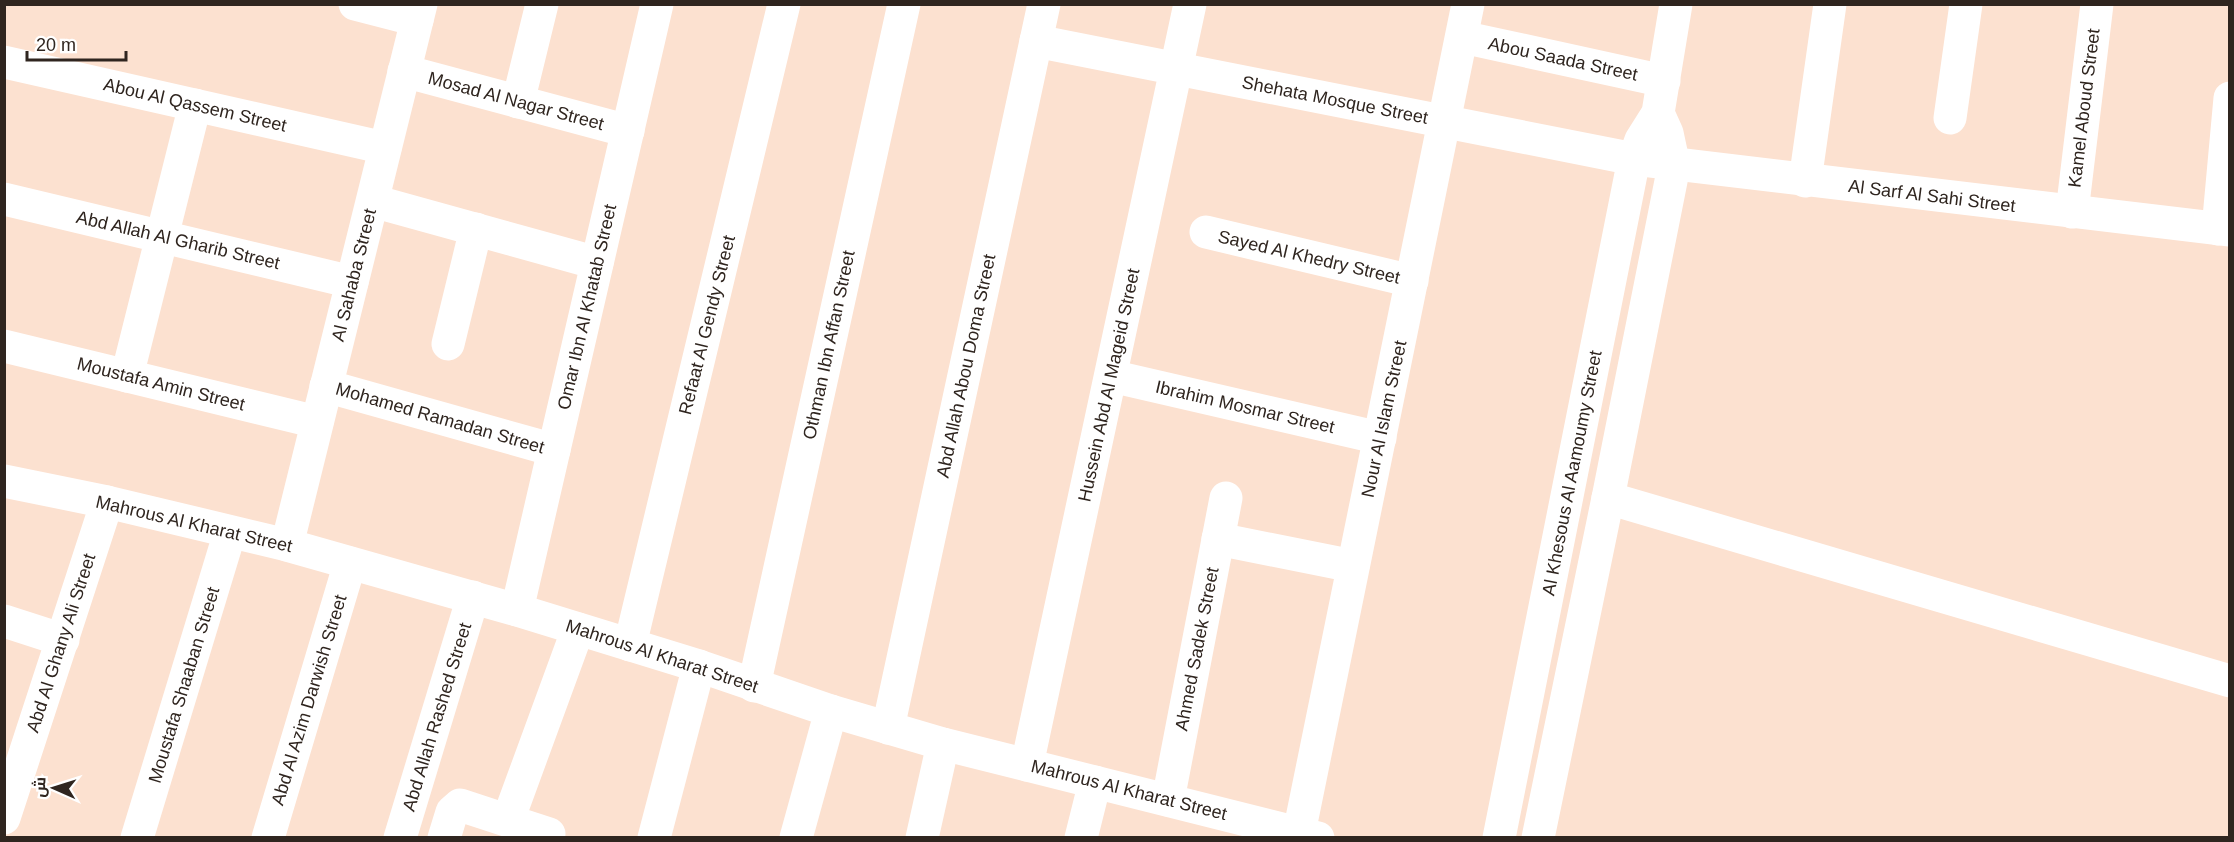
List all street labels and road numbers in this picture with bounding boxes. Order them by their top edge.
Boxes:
street label: Kamel Aboud Street [2064,27,2104,189]
street label: Abou Saada Street [1487,33,1639,85]
street label: Mosad Al Nagar Street [426,68,606,134]
street label: Shehata Mosque Street [1240,72,1430,128]
street label: Abou Al Qassem Street [102,74,288,136]
street label: Al Sarf Al Sahi Street [1847,176,2017,216]
street label: Omar Ibn Al Khatab Street [554,202,620,412]
street label: Abd Allah Al Gharib Street [74,207,282,273]
street label: Al Sahaba Street [328,207,380,343]
street label: Sayed Al Khedry Street [1216,226,1402,288]
street label: Refaat Al Gendy Street [675,233,739,417]
street label: Othman Ibn Affan Street [799,249,859,441]
street label: Abd Allah Abou Doma Street [933,252,999,480]
street label: Hussein Abd Al Mageid Street [1074,266,1144,504]
street label: Nour Al Islam Street [1358,339,1410,499]
street label: Al Khesous Al Aamoumy Street [1538,349,1606,597]
street label: Moustafa Amin Street [75,353,247,415]
street label: Ibrahim Mosmar Street [1154,377,1336,437]
street label: Mohamed Ramadan Street [333,379,547,457]
street label: Mahrous Al Kharat Street [94,492,294,556]
street label: Abd Al Ghany Ali Street [23,551,99,735]
street label: Ahmed Sadek Street [1171,566,1223,732]
street label: Moustafa Shaaban Street [145,584,223,786]
street label: Abd Al Azim Darwish Street [267,592,351,808]
street label: Mahrous Al Kharat Street [563,615,761,697]
street label: Abd Allah Rashed Street [399,620,475,814]
street label: Mahrous Al Kharat Street [1029,756,1229,824]

